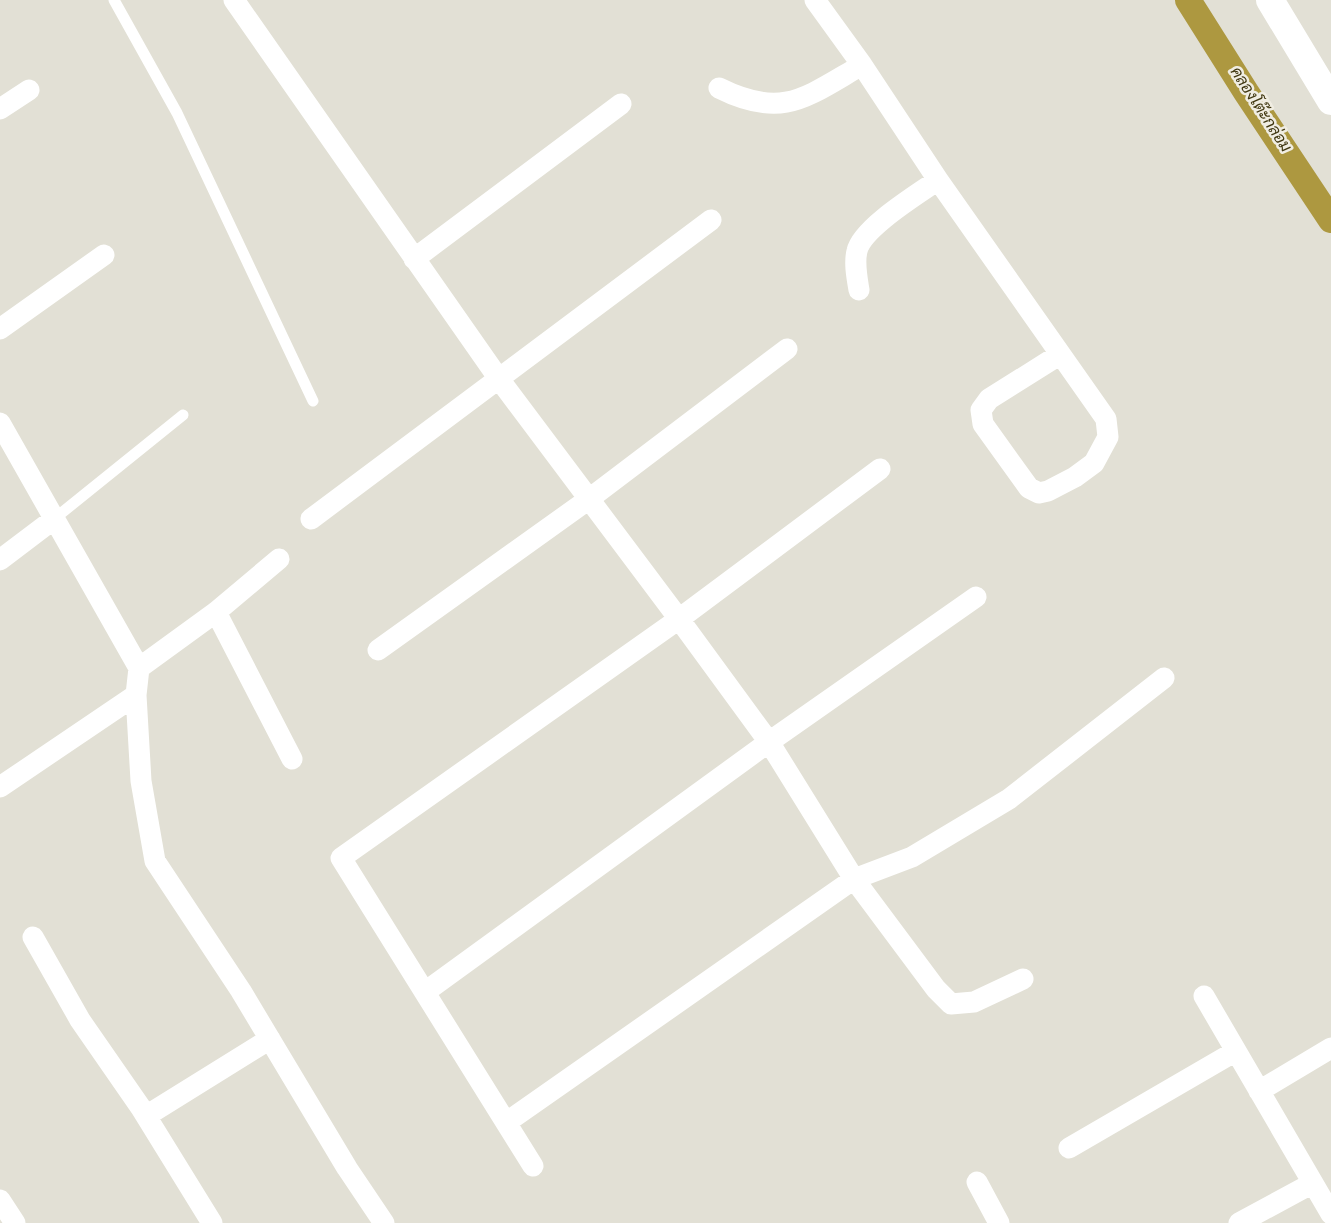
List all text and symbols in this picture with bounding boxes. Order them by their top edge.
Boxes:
water label: คลองโต๊ะกล่อม [1225,62,1298,157]

